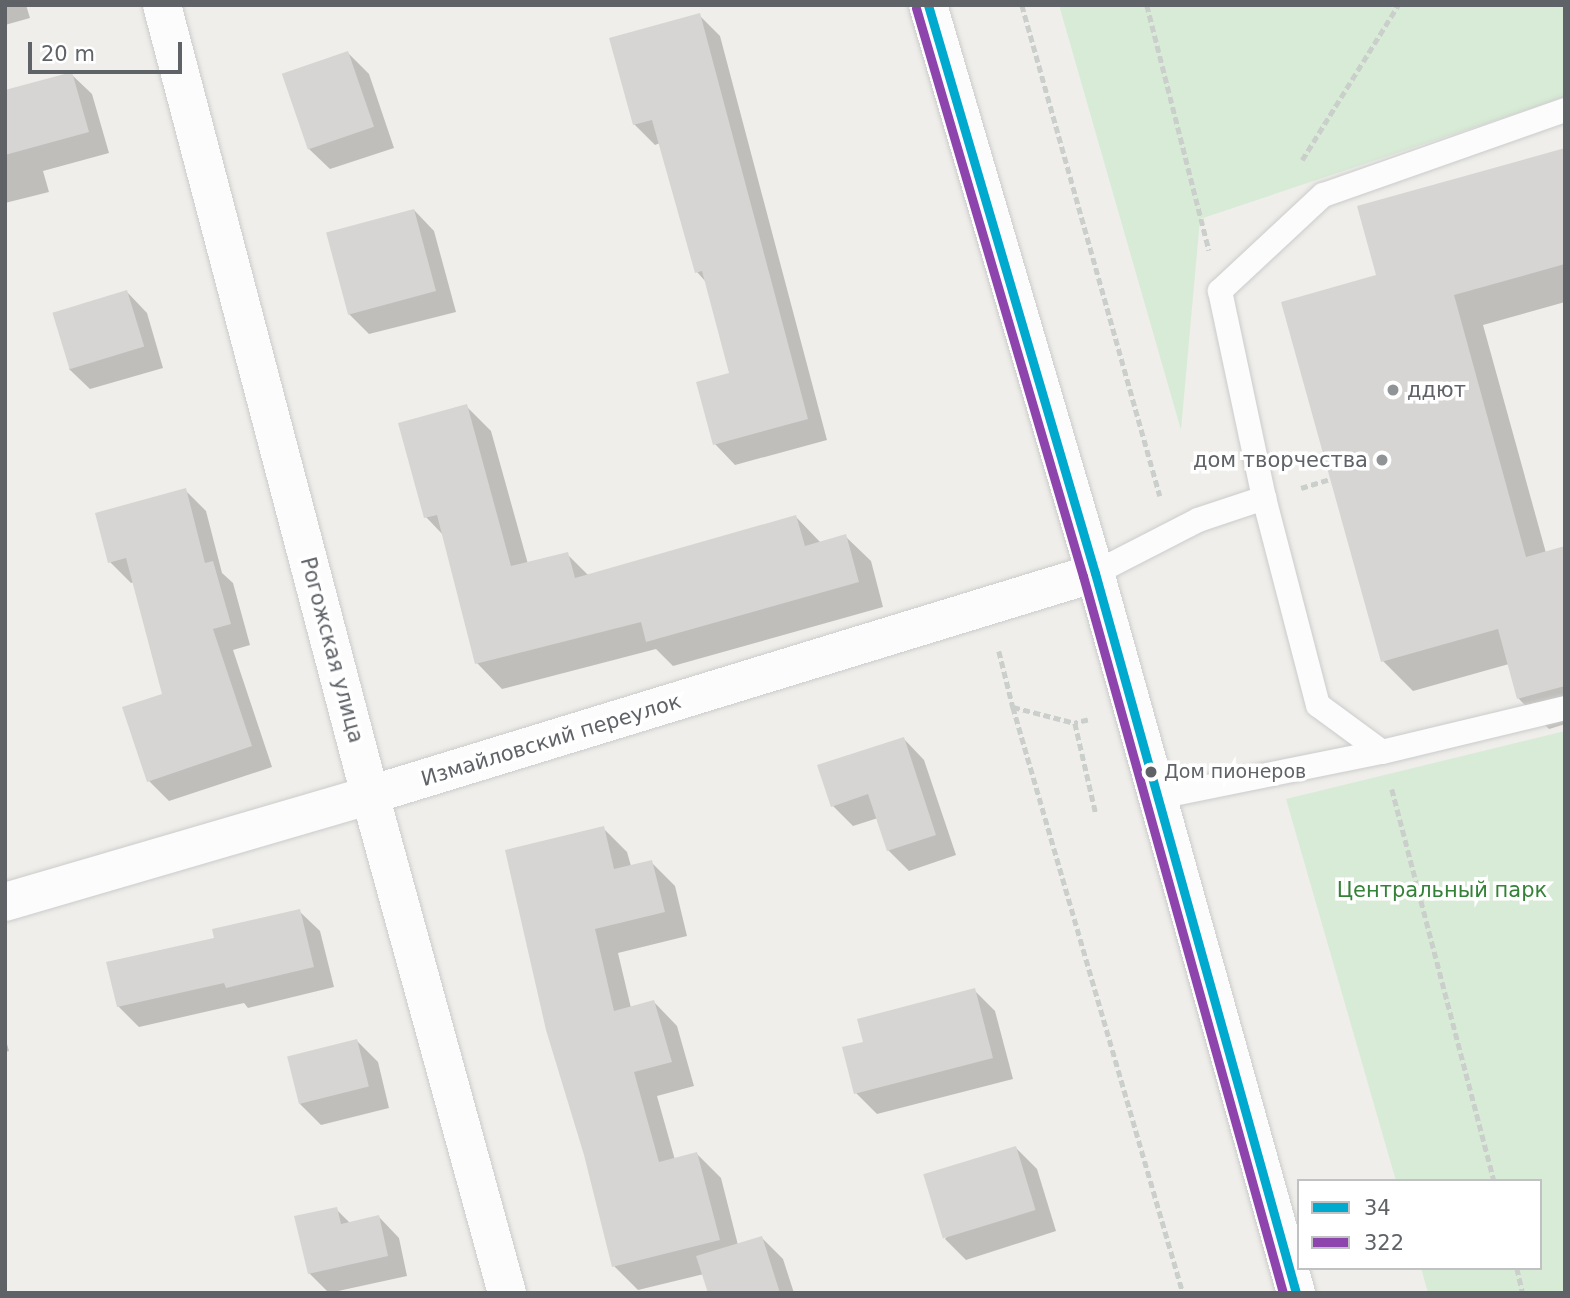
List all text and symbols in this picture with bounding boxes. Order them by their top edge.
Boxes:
scale bar [32,28,186,72]
text: 20 m [41,42,95,66]
place label: ддют [1407,377,1466,403]
marker: ддют [1385,382,1401,398]
place label: дом творчества [1193,447,1368,473]
marker: дом творчества [1374,452,1390,468]
street label: Рогожская улица [295,554,369,746]
street label: Измайловский переулок [418,688,684,792]
place label: Дом пионеров [1164,761,1306,783]
marker: Дом пионеров [1144,765,1158,779]
park label: Центральный парк [1337,877,1547,903]
legend [1297,1179,1542,1270]
text: 34 [1364,1196,1391,1220]
text: 322 [1364,1231,1404,1255]

